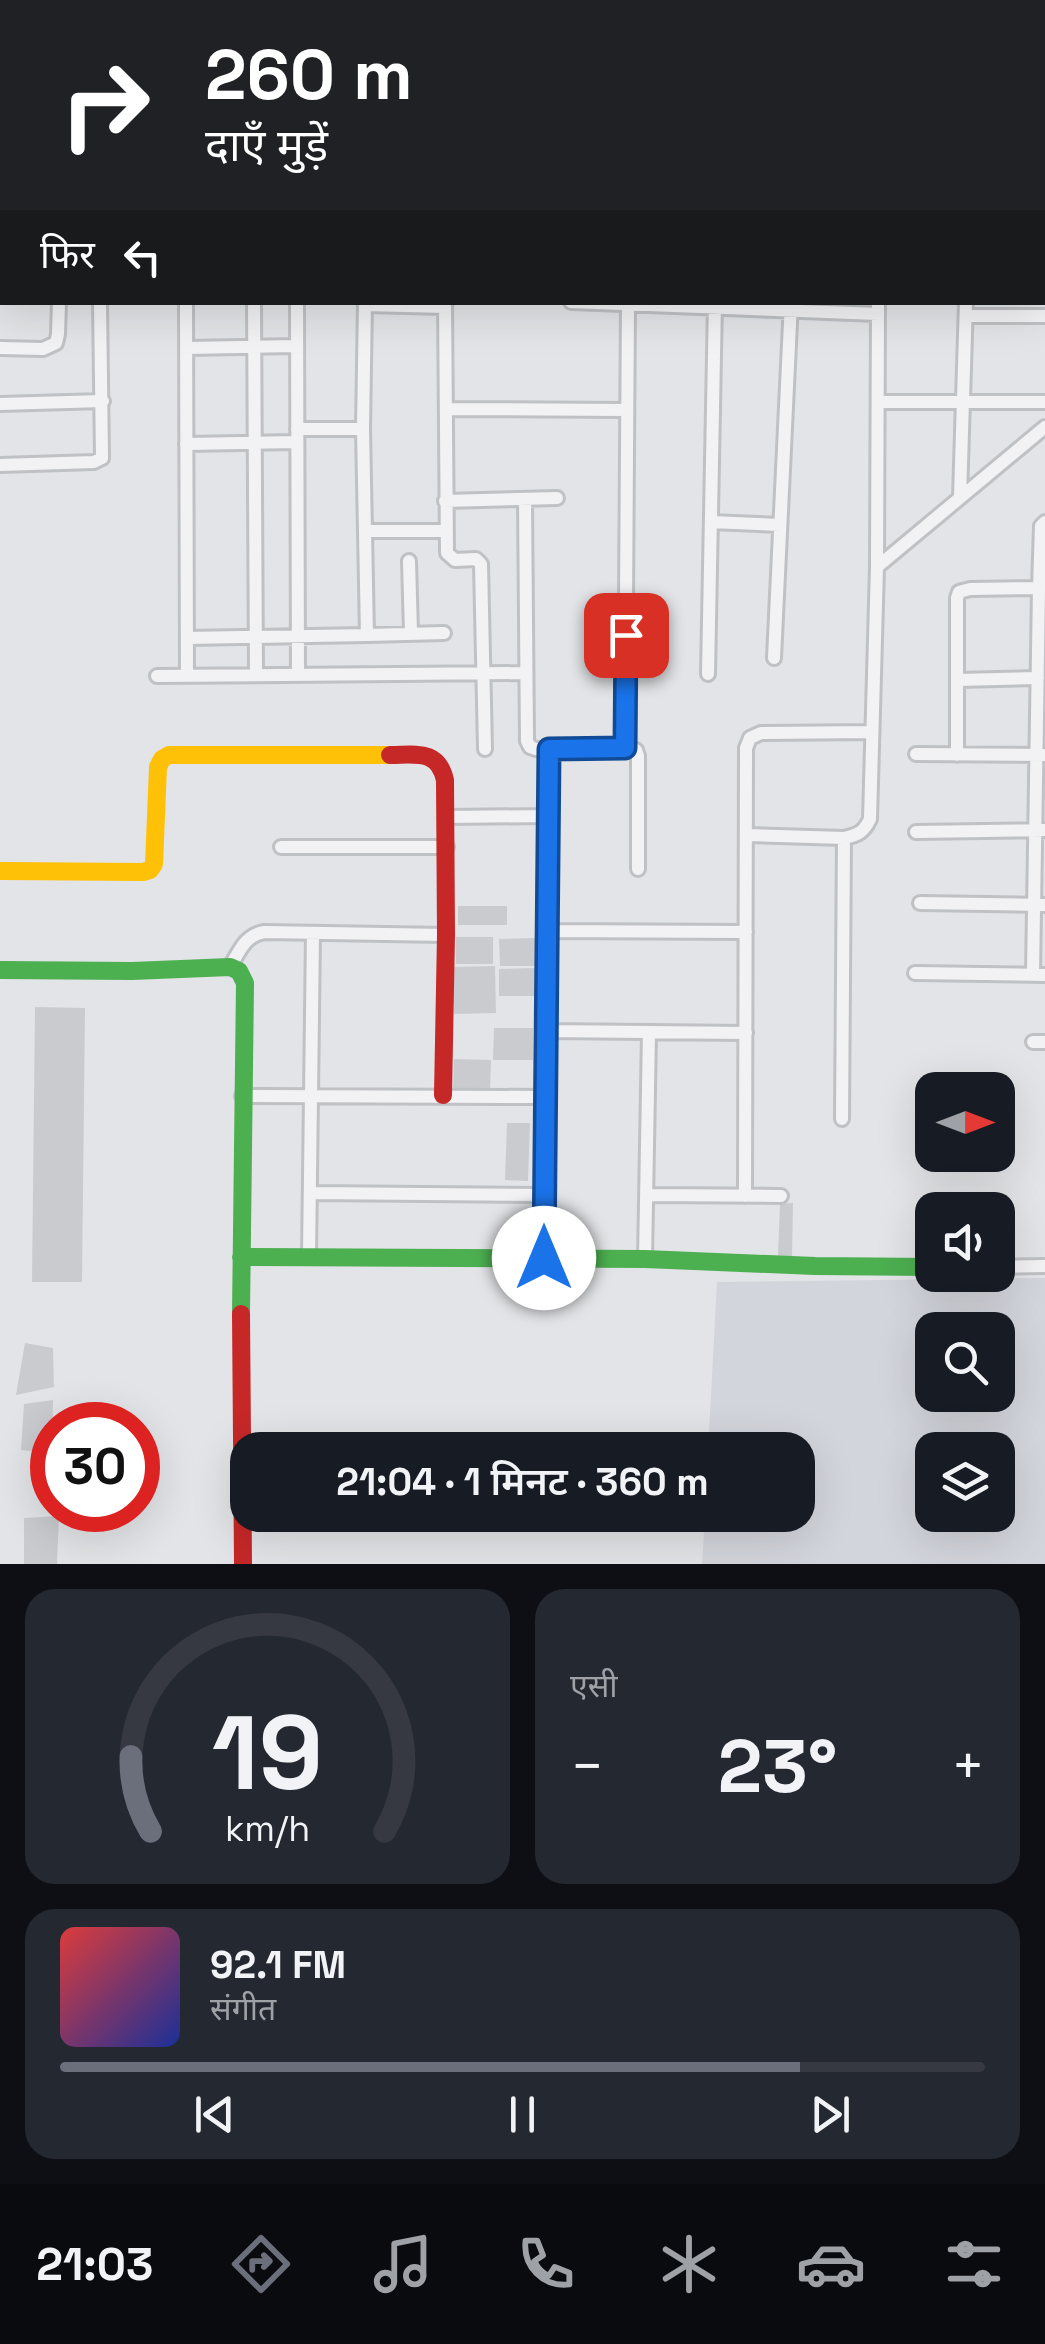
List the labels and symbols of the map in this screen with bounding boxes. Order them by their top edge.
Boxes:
pin [584,593,669,678]
north arrow [915,1072,1015,1172]
position arrow [492,1206,596,1310]
speed limit sign: 30 [30,1402,160,1532]

